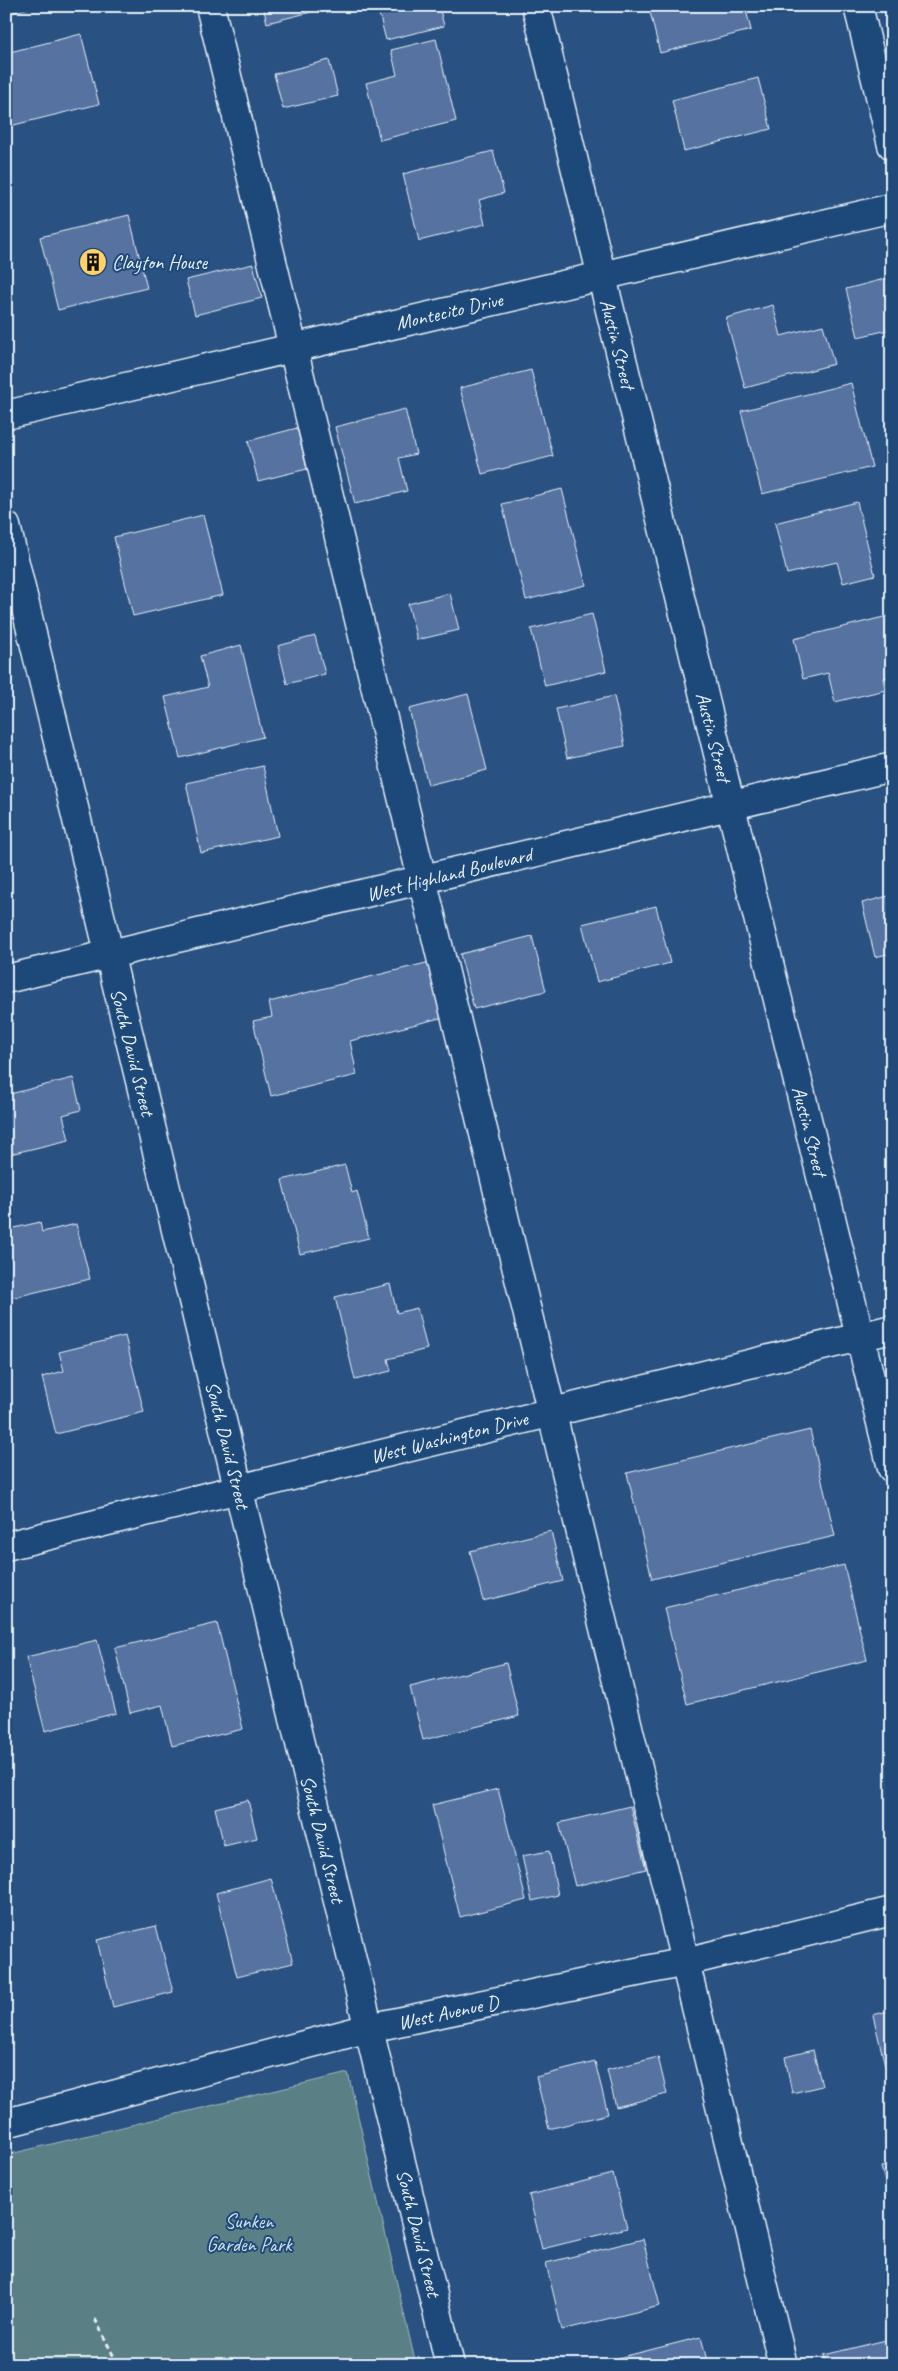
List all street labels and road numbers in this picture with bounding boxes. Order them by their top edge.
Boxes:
street label: Montecito Drive [393,287,506,336]
street label: Austin Street [594,297,642,395]
street label: Austin Street [690,690,738,788]
street label: West Highland Boulevard [364,841,537,907]
street label: South David Street [105,986,161,1121]
street label: Austin Street [786,1084,834,1182]
street label: South David Street [200,1379,256,1514]
street label: West Washington Drive [368,1406,532,1469]
street label: South David Street [295,1773,351,1908]
street label: West Avenue D [396,1989,502,2035]
street label: South David Street [391,2167,447,2302]

